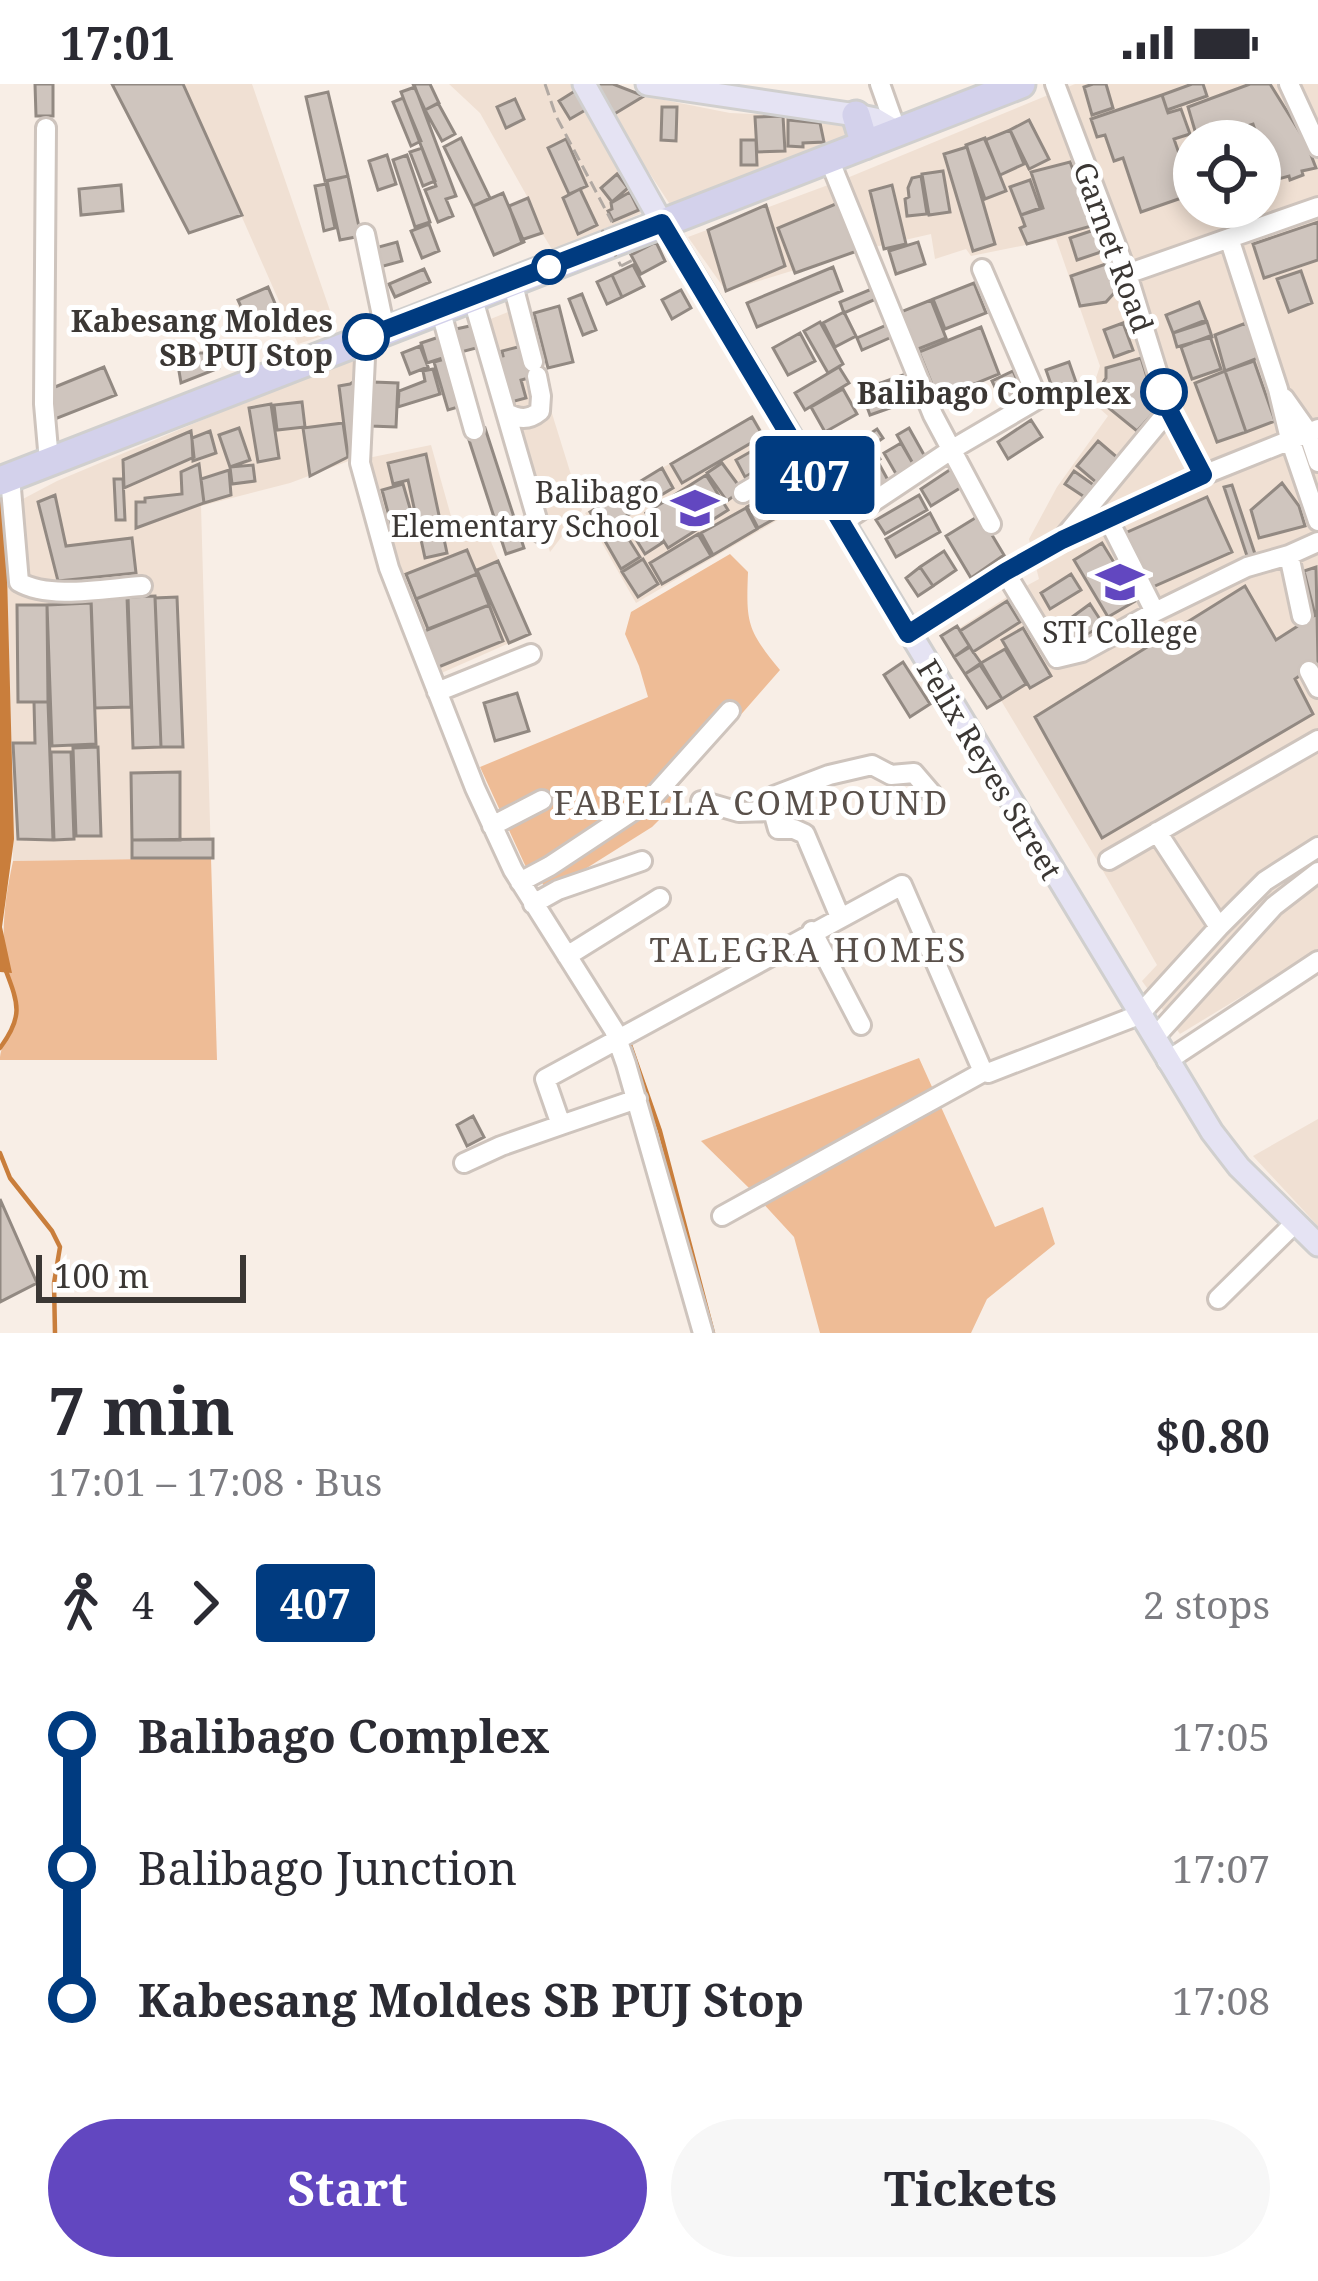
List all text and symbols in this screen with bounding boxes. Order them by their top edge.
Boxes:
text: 17:01 [60,12,175,73]
map controls [1173,120,1281,228]
button: locate [1173,120,1281,228]
street label: Garnet Road [1064,156,1164,338]
unlabelled marker [533,251,565,283]
place label: Kabesang Moldes SB PUJ Stop [71,300,333,375]
marker: Kabesang Moldes SB PUJ Stop [344,315,388,359]
marker: Balibago Complex [1142,370,1186,414]
place label: Balibago Complex [857,372,1132,413]
line badge: 407 [746,436,884,514]
text: 407 [779,446,851,503]
place label: Balibago Elementary School [391,471,659,546]
school or university icon: Balibago Elementary School [670,483,720,533]
school or university icon: STI College [1095,557,1145,607]
place label: STI College [1042,611,1198,652]
street label: Felix Reyes Street [908,651,1072,887]
district label: FABELLA COMPOUND [554,780,950,825]
district label: TALEGRA HOMES [650,927,968,972]
scale bar [36,1249,246,1302]
text: 100 m [54,1253,149,1298]
text: 7 min [48,1364,235,1454]
text: $0.80 [1155,1405,1270,1466]
text: 17:01 – 17:08 · Bus [48,1454,382,1507]
icon: walk [48,1570,114,1636]
icon: forward [172,1570,238,1636]
text: 407 [280,1574,351,1631]
text: 4 [132,1577,154,1630]
text: 2 stops [1143,1577,1270,1630]
text: Balibago Complex [138,1705,549,1766]
text: 17:05 [1172,1709,1270,1762]
text: Balibago Junction [138,1837,517,1898]
text: 17:07 [1172,1841,1270,1894]
text: Kabesang Moldes SB PUJ Stop [138,1969,804,2030]
text: 17:08 [1172,1973,1270,2026]
button: Start [48,2119,647,2257]
button: Tickets [671,2119,1270,2257]

